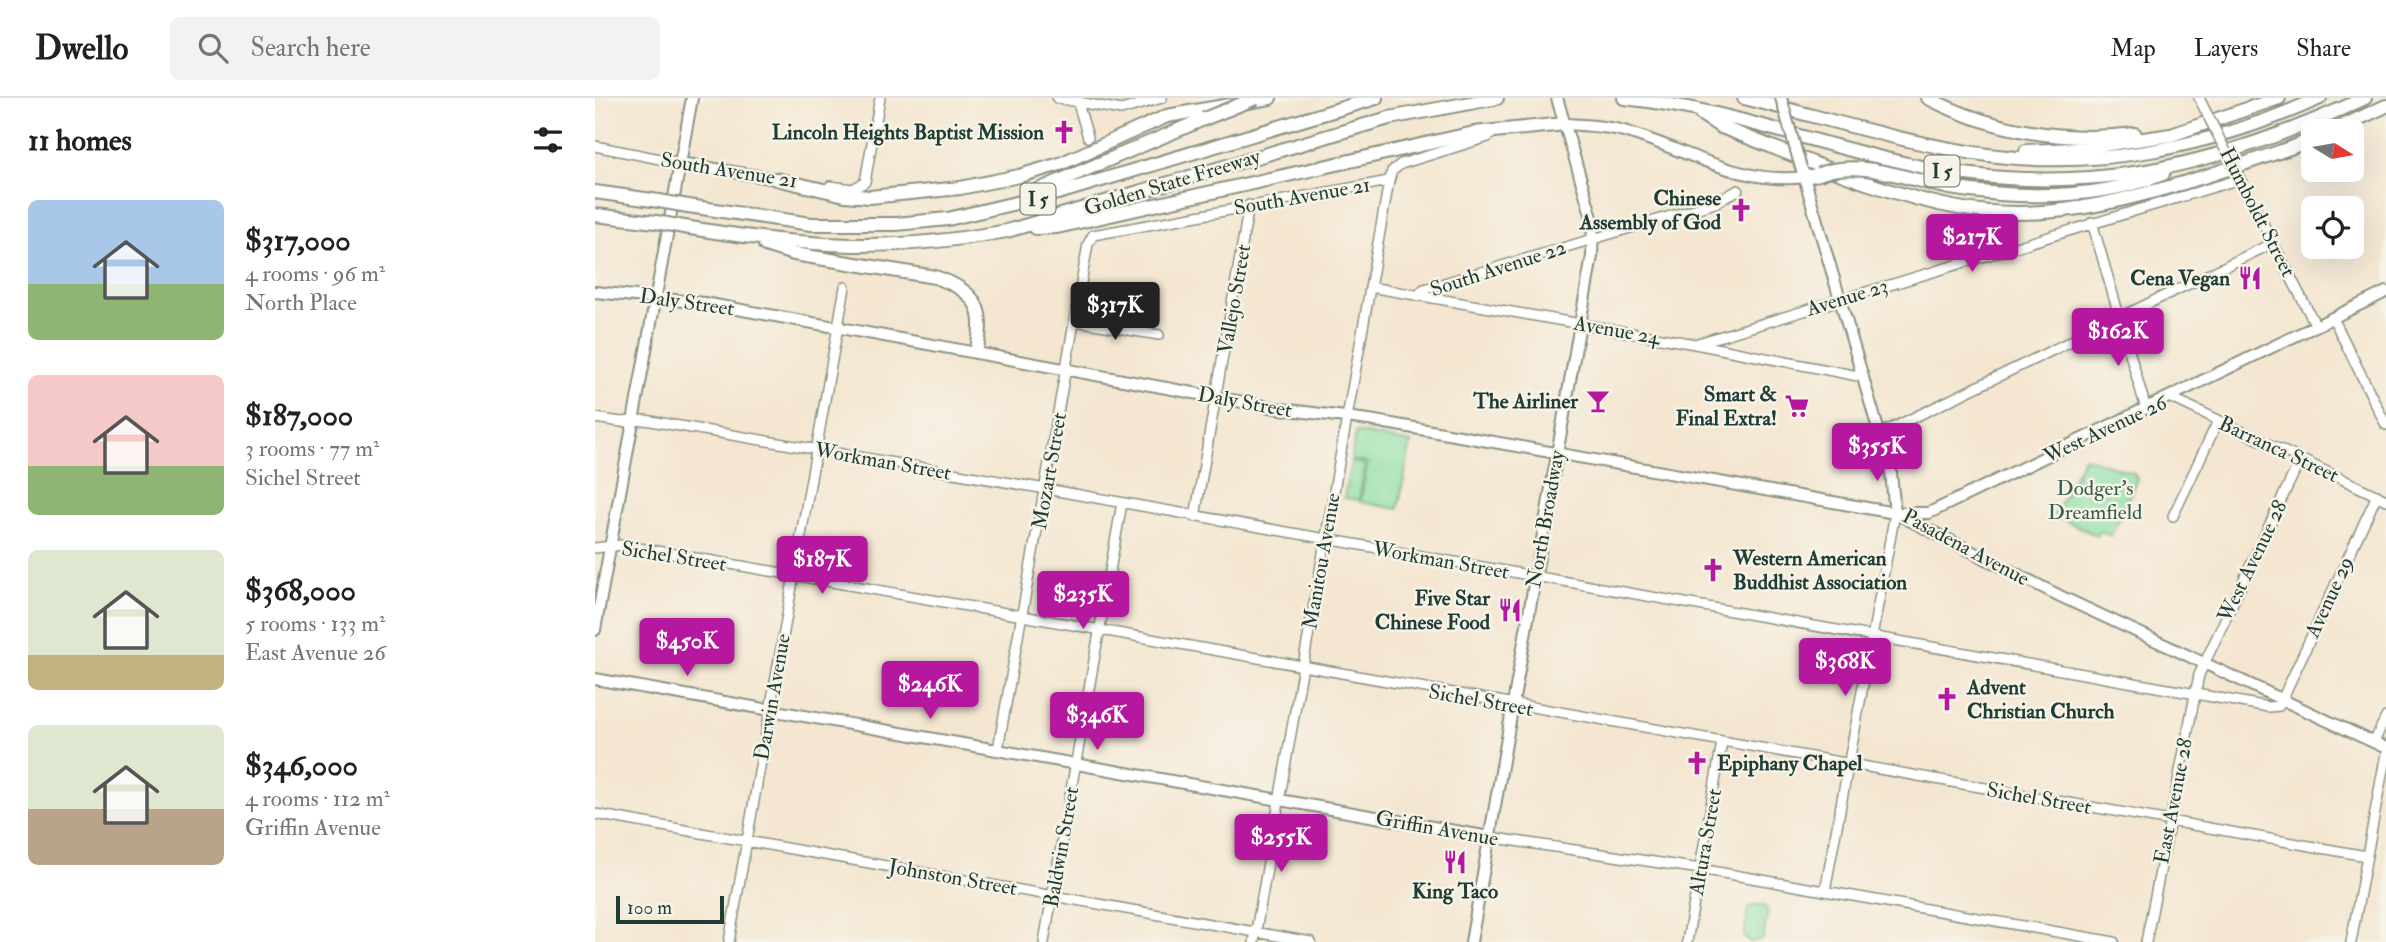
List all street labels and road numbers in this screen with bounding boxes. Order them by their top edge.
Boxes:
street label: Golden State Freeway [1081,143,1264,222]
street label: Humboldt Street [2213,143,2302,282]
street label: South Avenue 21 [659,146,799,195]
road number: I 5 [1925,156,1959,186]
street label: South Avenue 21 [1232,171,1372,222]
road number: I 5 [1021,184,1055,214]
street label: South Avenue 22 [1427,234,1570,303]
street label: Vallejo Street [1212,242,1257,356]
street label: Avenue 23 [1802,272,1891,323]
street label: Daly Street [638,282,736,323]
street label: Avenue 24 [1571,309,1664,352]
street label: Daly Street [1196,381,1294,424]
street label: West Avenue 26 [2038,388,2173,470]
street label: Mozart Street [1026,410,1073,532]
street label: Barranca Street [2214,410,2343,489]
street label: Workman Street [812,436,953,487]
street label: North Broadway [1520,447,1571,590]
street label: Manitou Avenue [1296,491,1347,631]
street label: West Avenue 28 [2211,496,2294,628]
street label: Pasadena Avenue [1898,503,2034,592]
street label: Sichel Street [620,535,728,578]
street label: Workman Street [1370,535,1511,586]
street label: Avenue 29 [2298,552,2360,643]
street label: Darwin Avenue [748,631,797,763]
street label: Sichel Street [1426,678,1536,723]
street label: East Avenue 28 [2148,736,2199,866]
street label: Sichel Street [1984,776,2094,821]
street label: Baldwin Street [1038,784,1085,910]
street label: Altura Street [1683,786,1728,898]
street label: Griffin Avenue [1373,804,1501,853]
street label: Johnston Street [886,853,1019,902]

